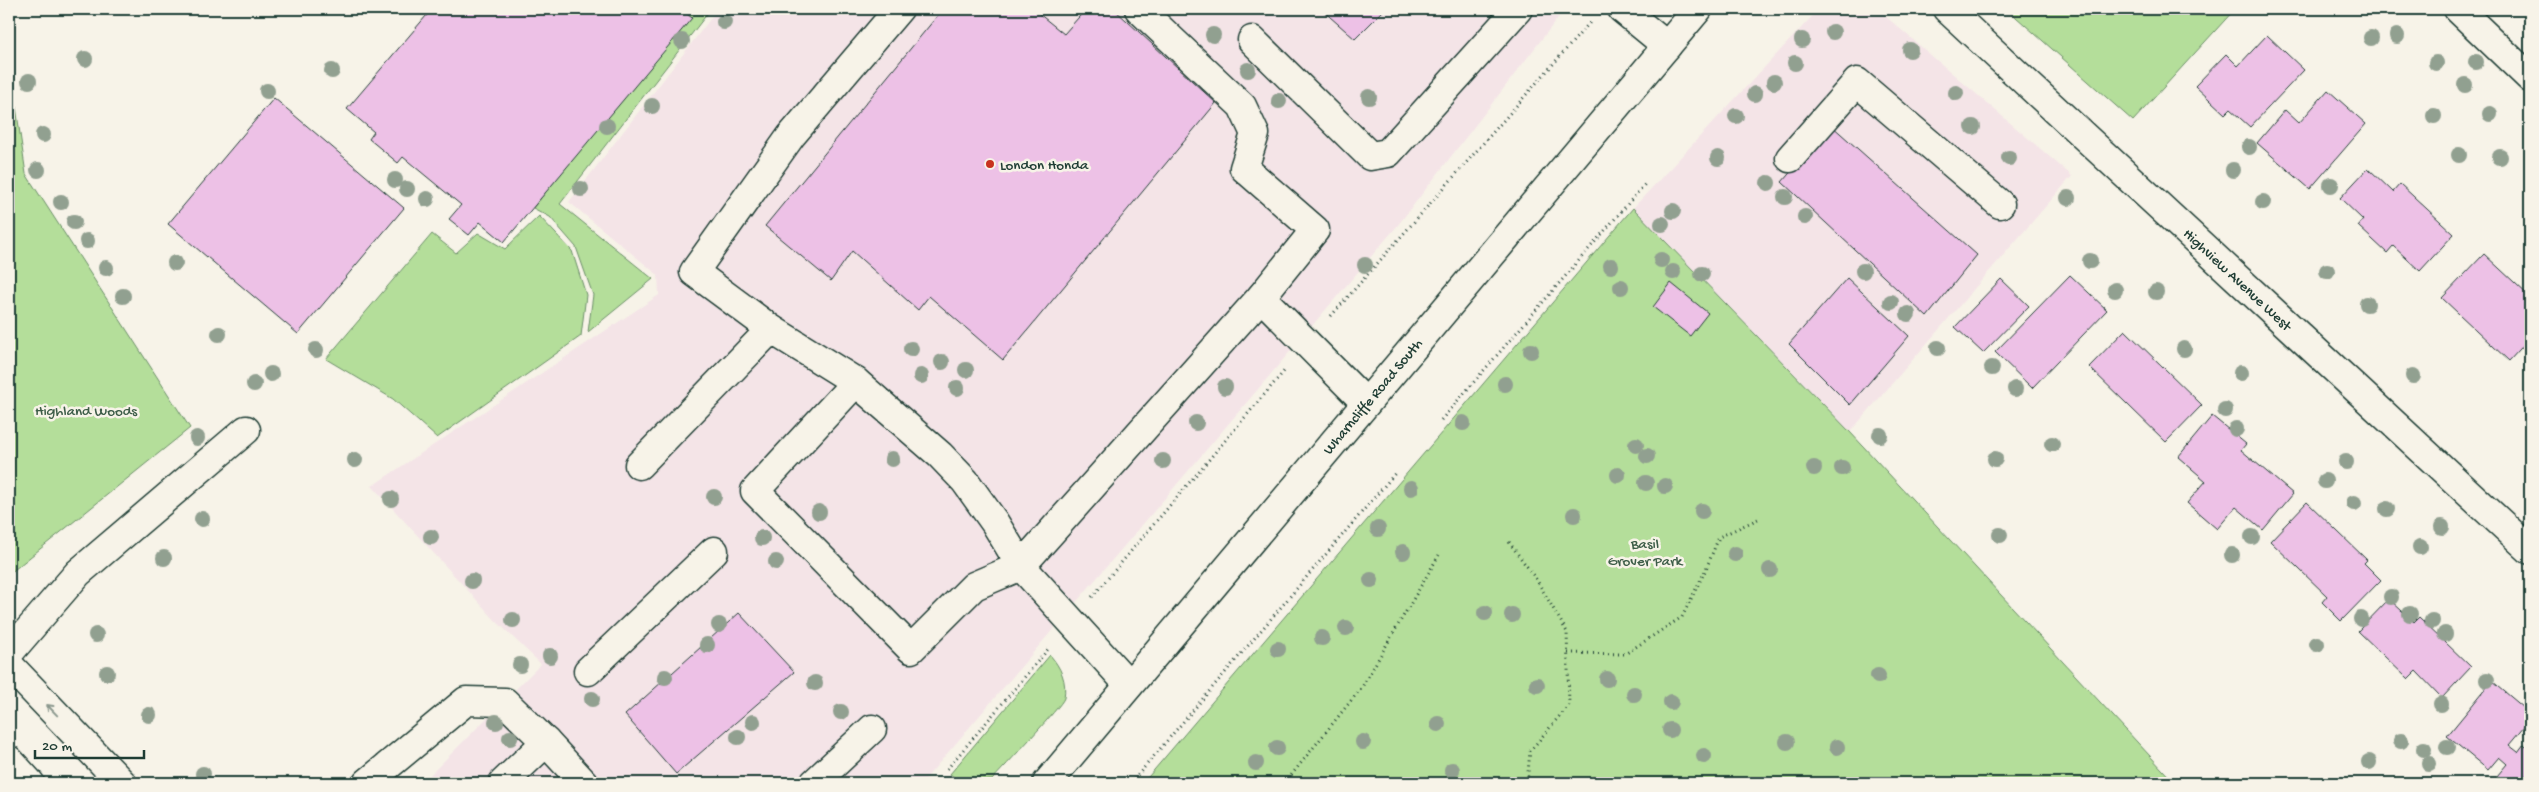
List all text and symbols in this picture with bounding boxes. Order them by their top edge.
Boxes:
place label: London Honda [1000,157,1089,175]
marker: London Honda [984,158,996,170]
street label: Highview Avenue West [2179,225,2296,337]
street label: Wharncliffe Road South [1320,336,1427,459]
park label: Highland Woods [35,403,138,421]
park label: Basil Grover Park [1608,536,1683,571]
one-way arrow [46,704,58,716]
scale bar [35,727,144,759]
text: 20 m [42,738,72,756]

